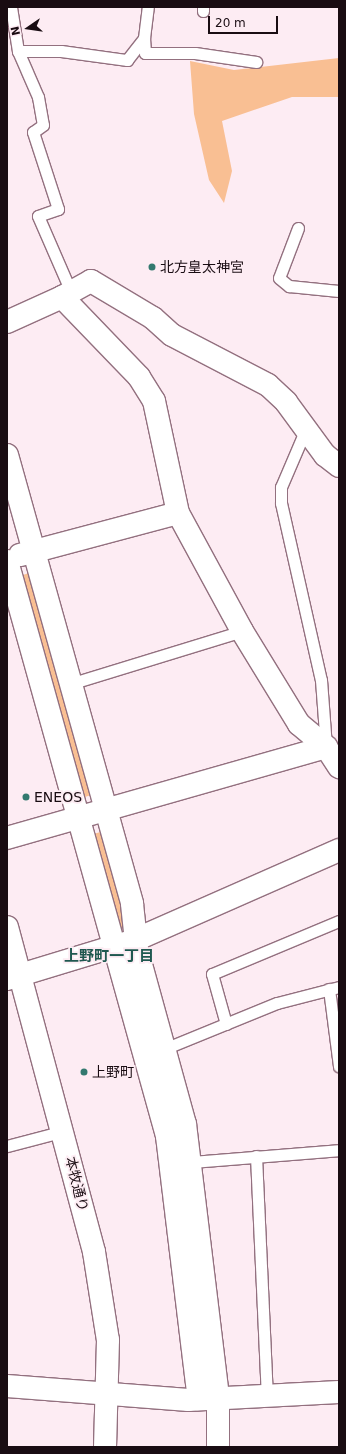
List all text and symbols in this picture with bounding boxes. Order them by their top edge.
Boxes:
north arrow [8,8,48,48]
scale bar [210,8,280,34]
text: 20 m [215,16,246,30]
text: N [8,25,23,37]
place label: 北方皇太神宮 [160,259,244,275]
marker: 北方皇太神宮 [147,262,157,272]
place label: ENEOS [34,789,82,805]
marker: ENEOS [21,792,31,802]
district label: 上野町一丁目 [64,948,154,966]
place label: 上野町 [92,1064,134,1080]
marker: 上野町 [79,1067,89,1077]
street label: 本牧通り [62,1155,92,1213]

